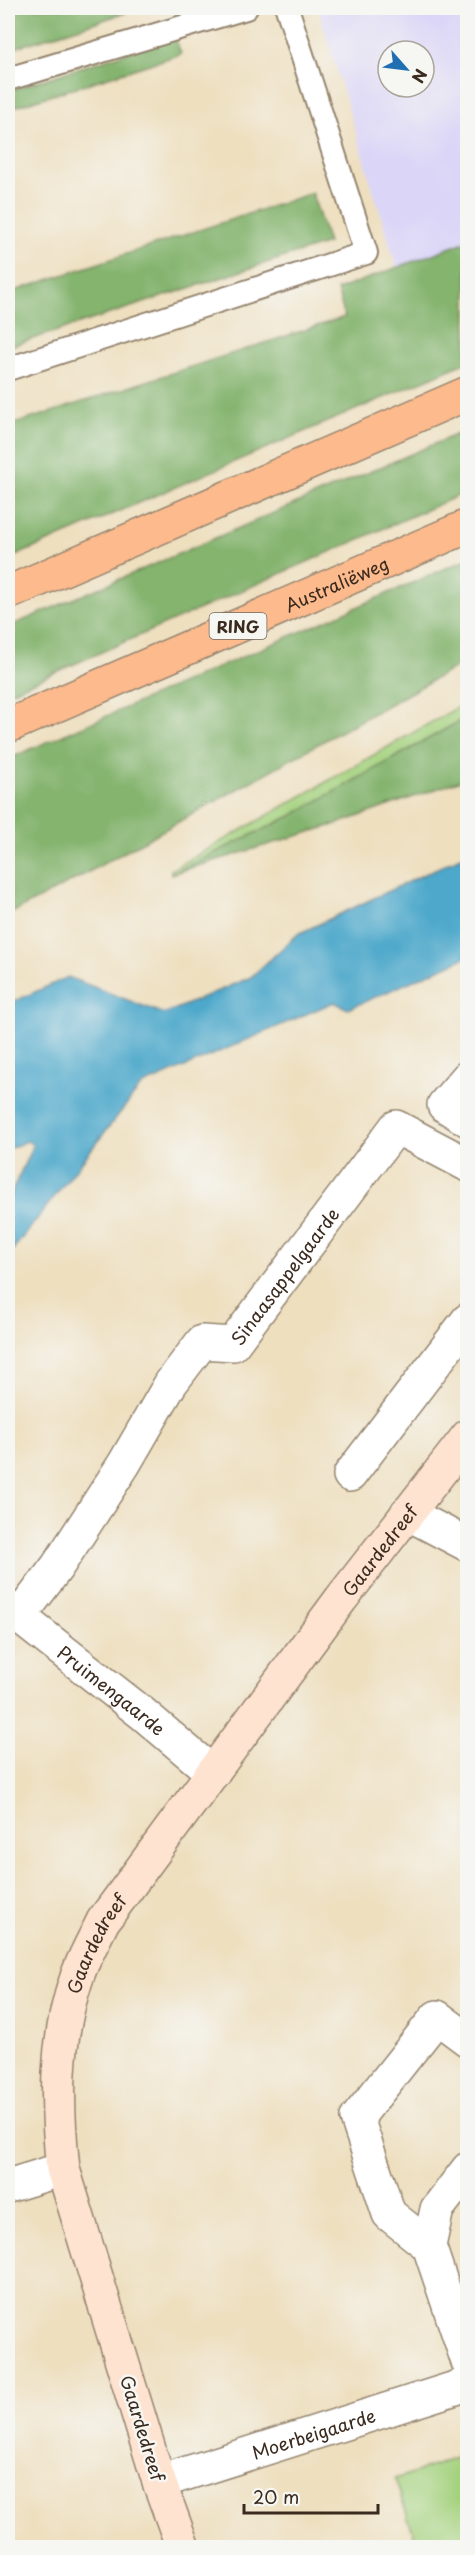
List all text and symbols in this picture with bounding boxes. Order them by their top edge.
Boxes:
north arrow [376,39,436,99]
text: N [407,65,434,88]
street label: Australiëweg [280,549,393,618]
road number: RING [210,613,266,639]
street label: Sinaasappelgaarde [224,1201,345,1350]
street label: Gaardedreef [335,1497,424,1602]
street label: Pruimengaarde [52,1638,172,1741]
street label: Gaardedreef [59,1887,133,1997]
street label: Gaardedreef [114,2372,172,2486]
street label: Moerbeigaarde [248,2401,379,2465]
scale bar [244,2477,378,2515]
text: 20 m [253,2483,299,2510]

